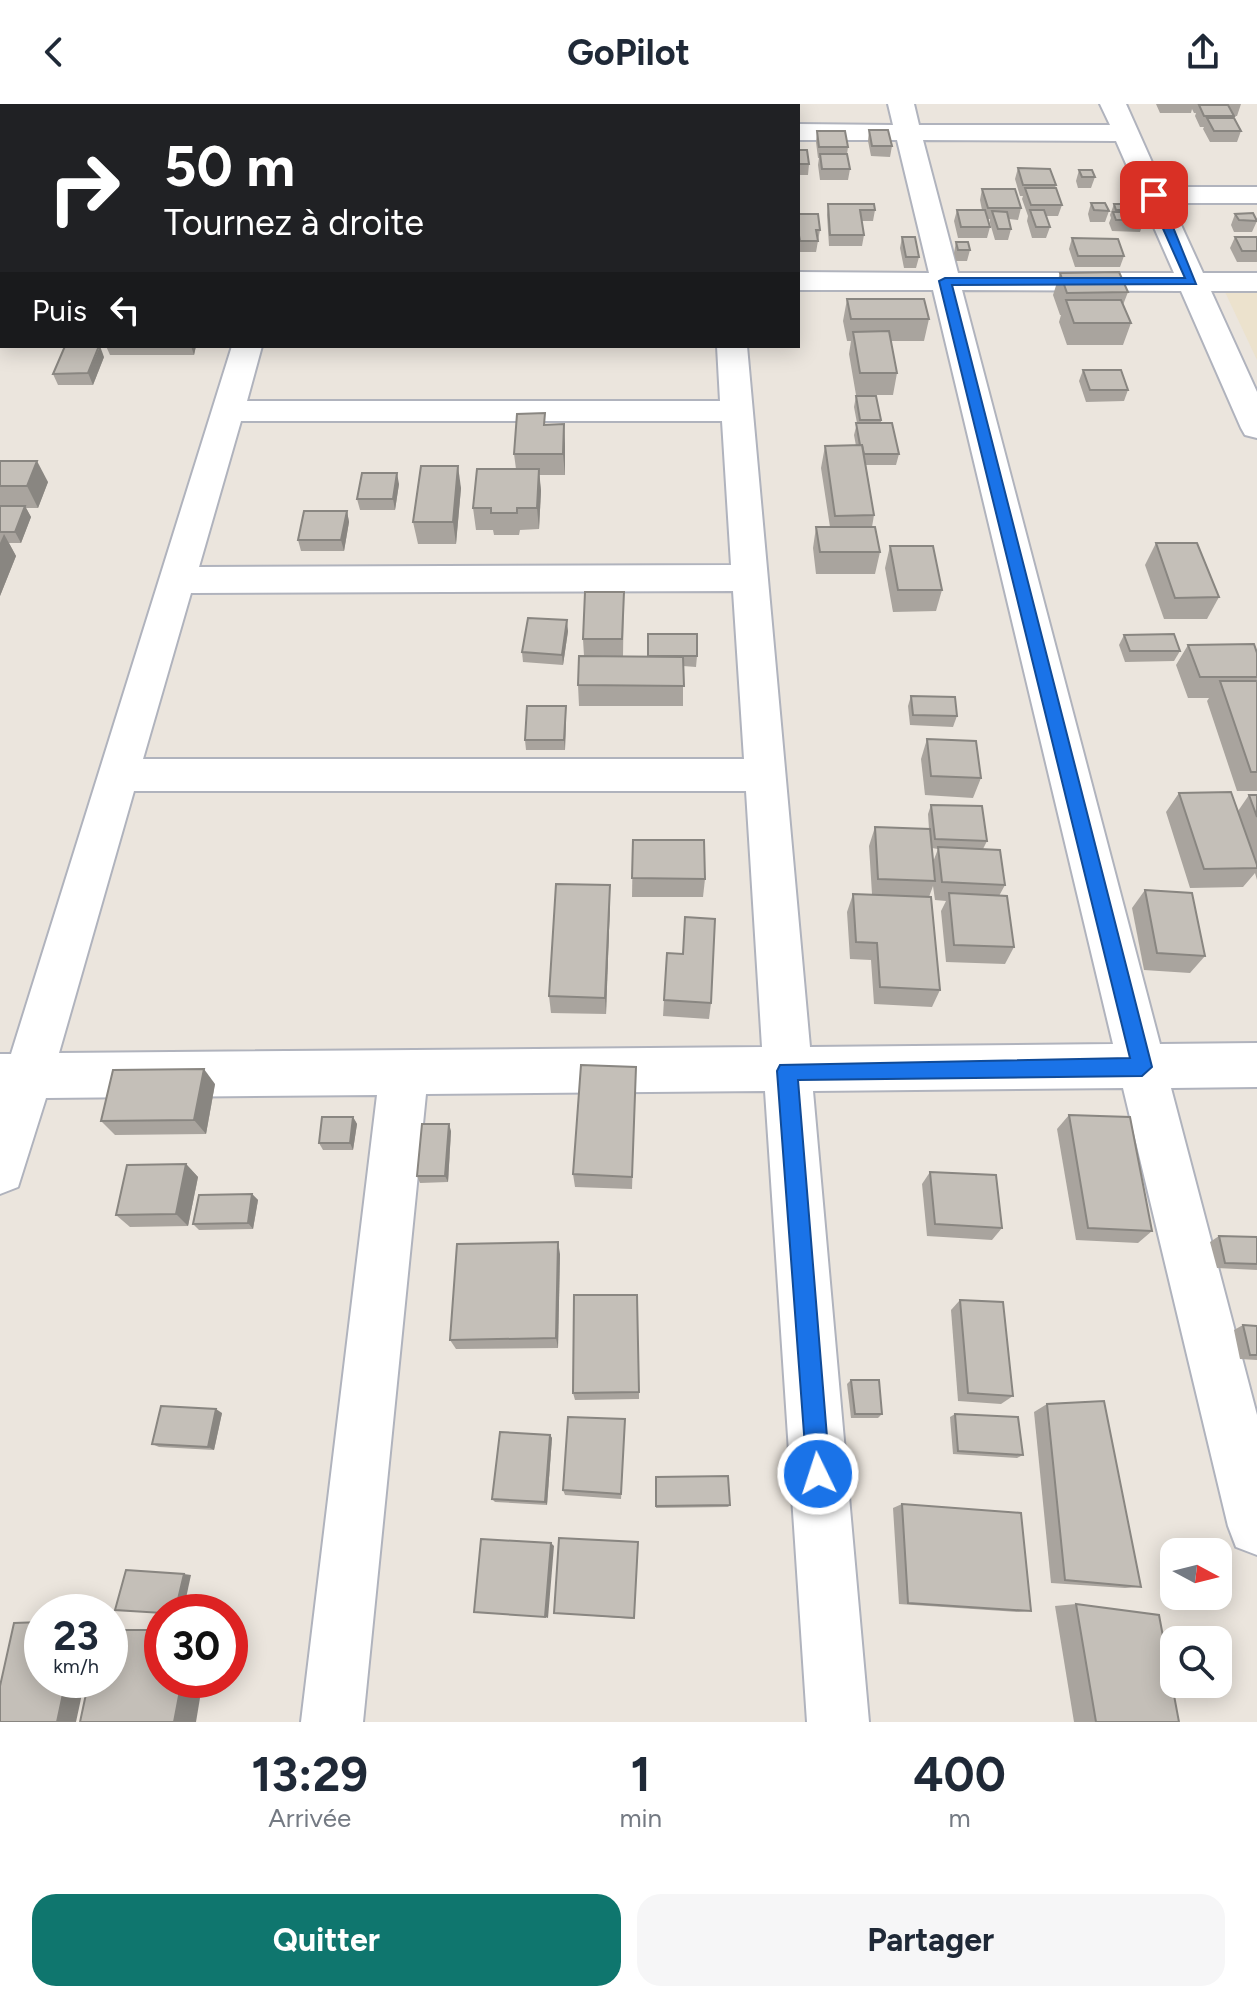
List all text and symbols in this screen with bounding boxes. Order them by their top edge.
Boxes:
icon: back [32,30,76,74]
icon: share [1181,30,1225,74]
text: GoPilot [567,31,690,74]
text: 50 m [164,133,295,200]
icon: right [32,136,136,240]
pin [1120,161,1188,229]
icon: arrive [1132,173,1176,217]
text: Tournez à droite [164,201,424,244]
icon: left [103,288,147,332]
text: Puis [32,292,87,329]
position arrow [776,1432,860,1516]
north arrow [1160,1538,1232,1610]
map controls [1160,1538,1232,1698]
speed limit sign: 30 [144,1594,248,1698]
text: 23 [53,1612,99,1660]
button: search [1160,1626,1232,1698]
text: km/h [53,1654,99,1678]
text: 13:29 [251,1745,368,1803]
text: 1 [631,1745,651,1803]
text: 400 [913,1745,1006,1803]
text: Arrivée [268,1802,351,1834]
text: min [619,1802,662,1834]
text: m [948,1802,971,1834]
button: Quitter [32,1894,621,1986]
button: Partager [637,1894,1225,1986]

